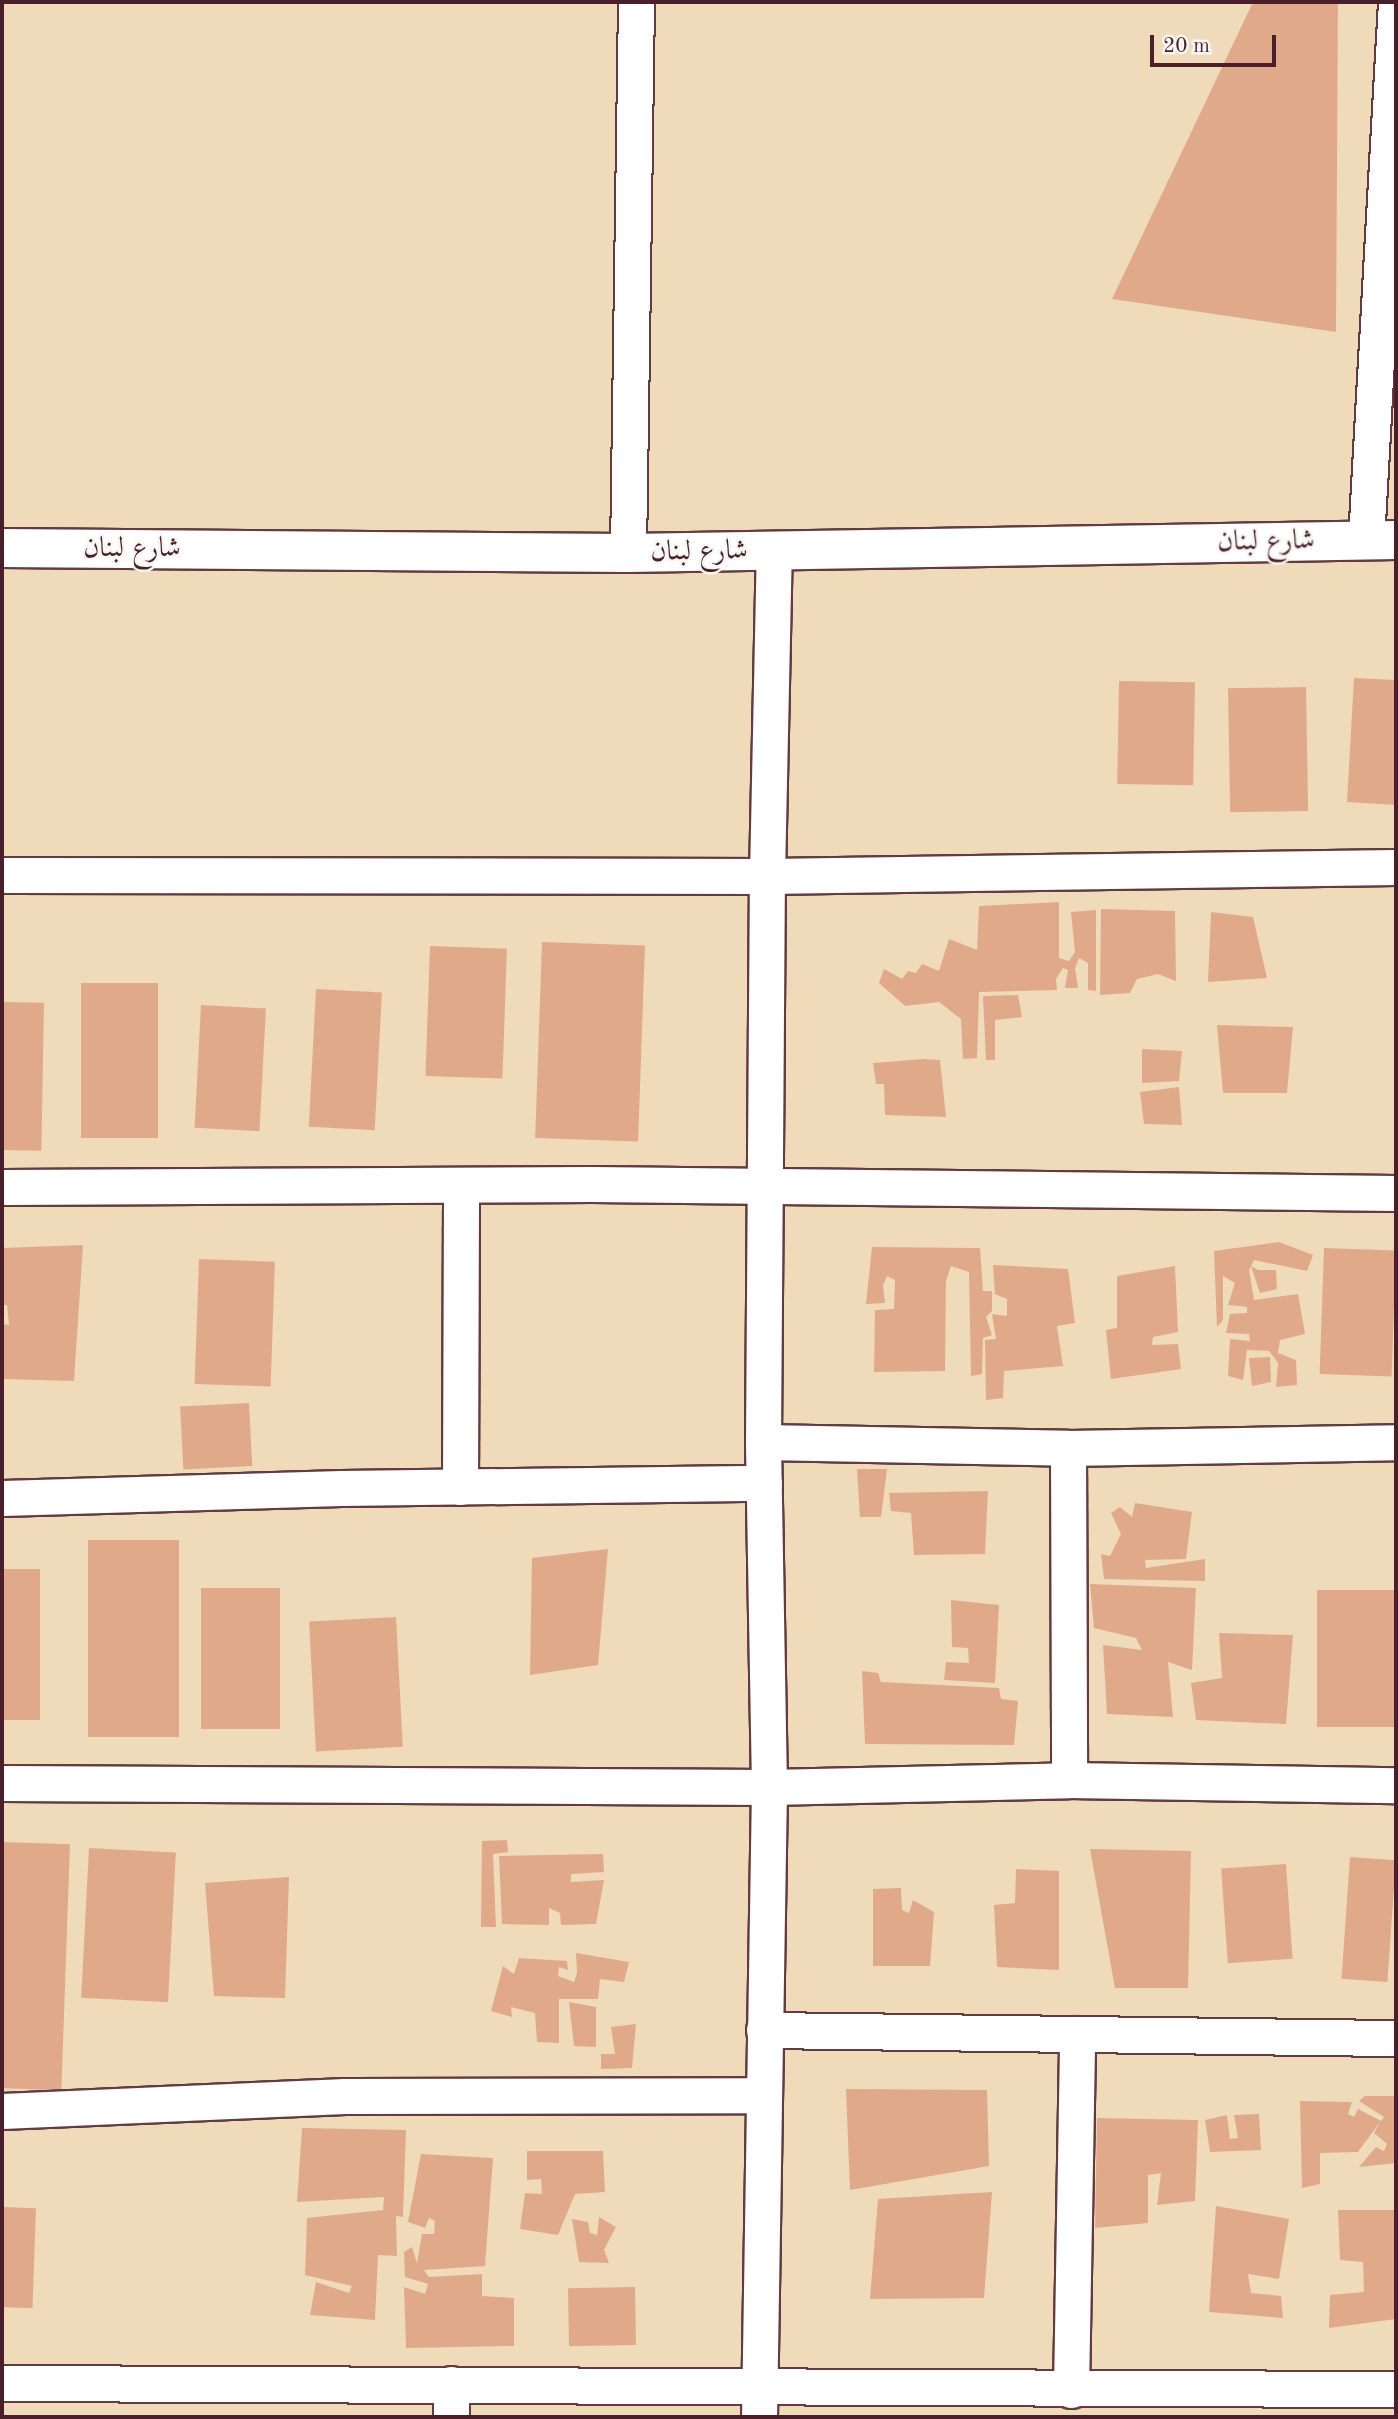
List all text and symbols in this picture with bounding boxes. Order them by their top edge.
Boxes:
scale bar [1153,21,1279,65]
text: 20 m [1163,36,1210,57]
street label: شارع لبنان [1217,524,1315,560]
street label: شارع لبنان [83,532,181,566]
street label: شارع لبنان [650,534,748,570]

